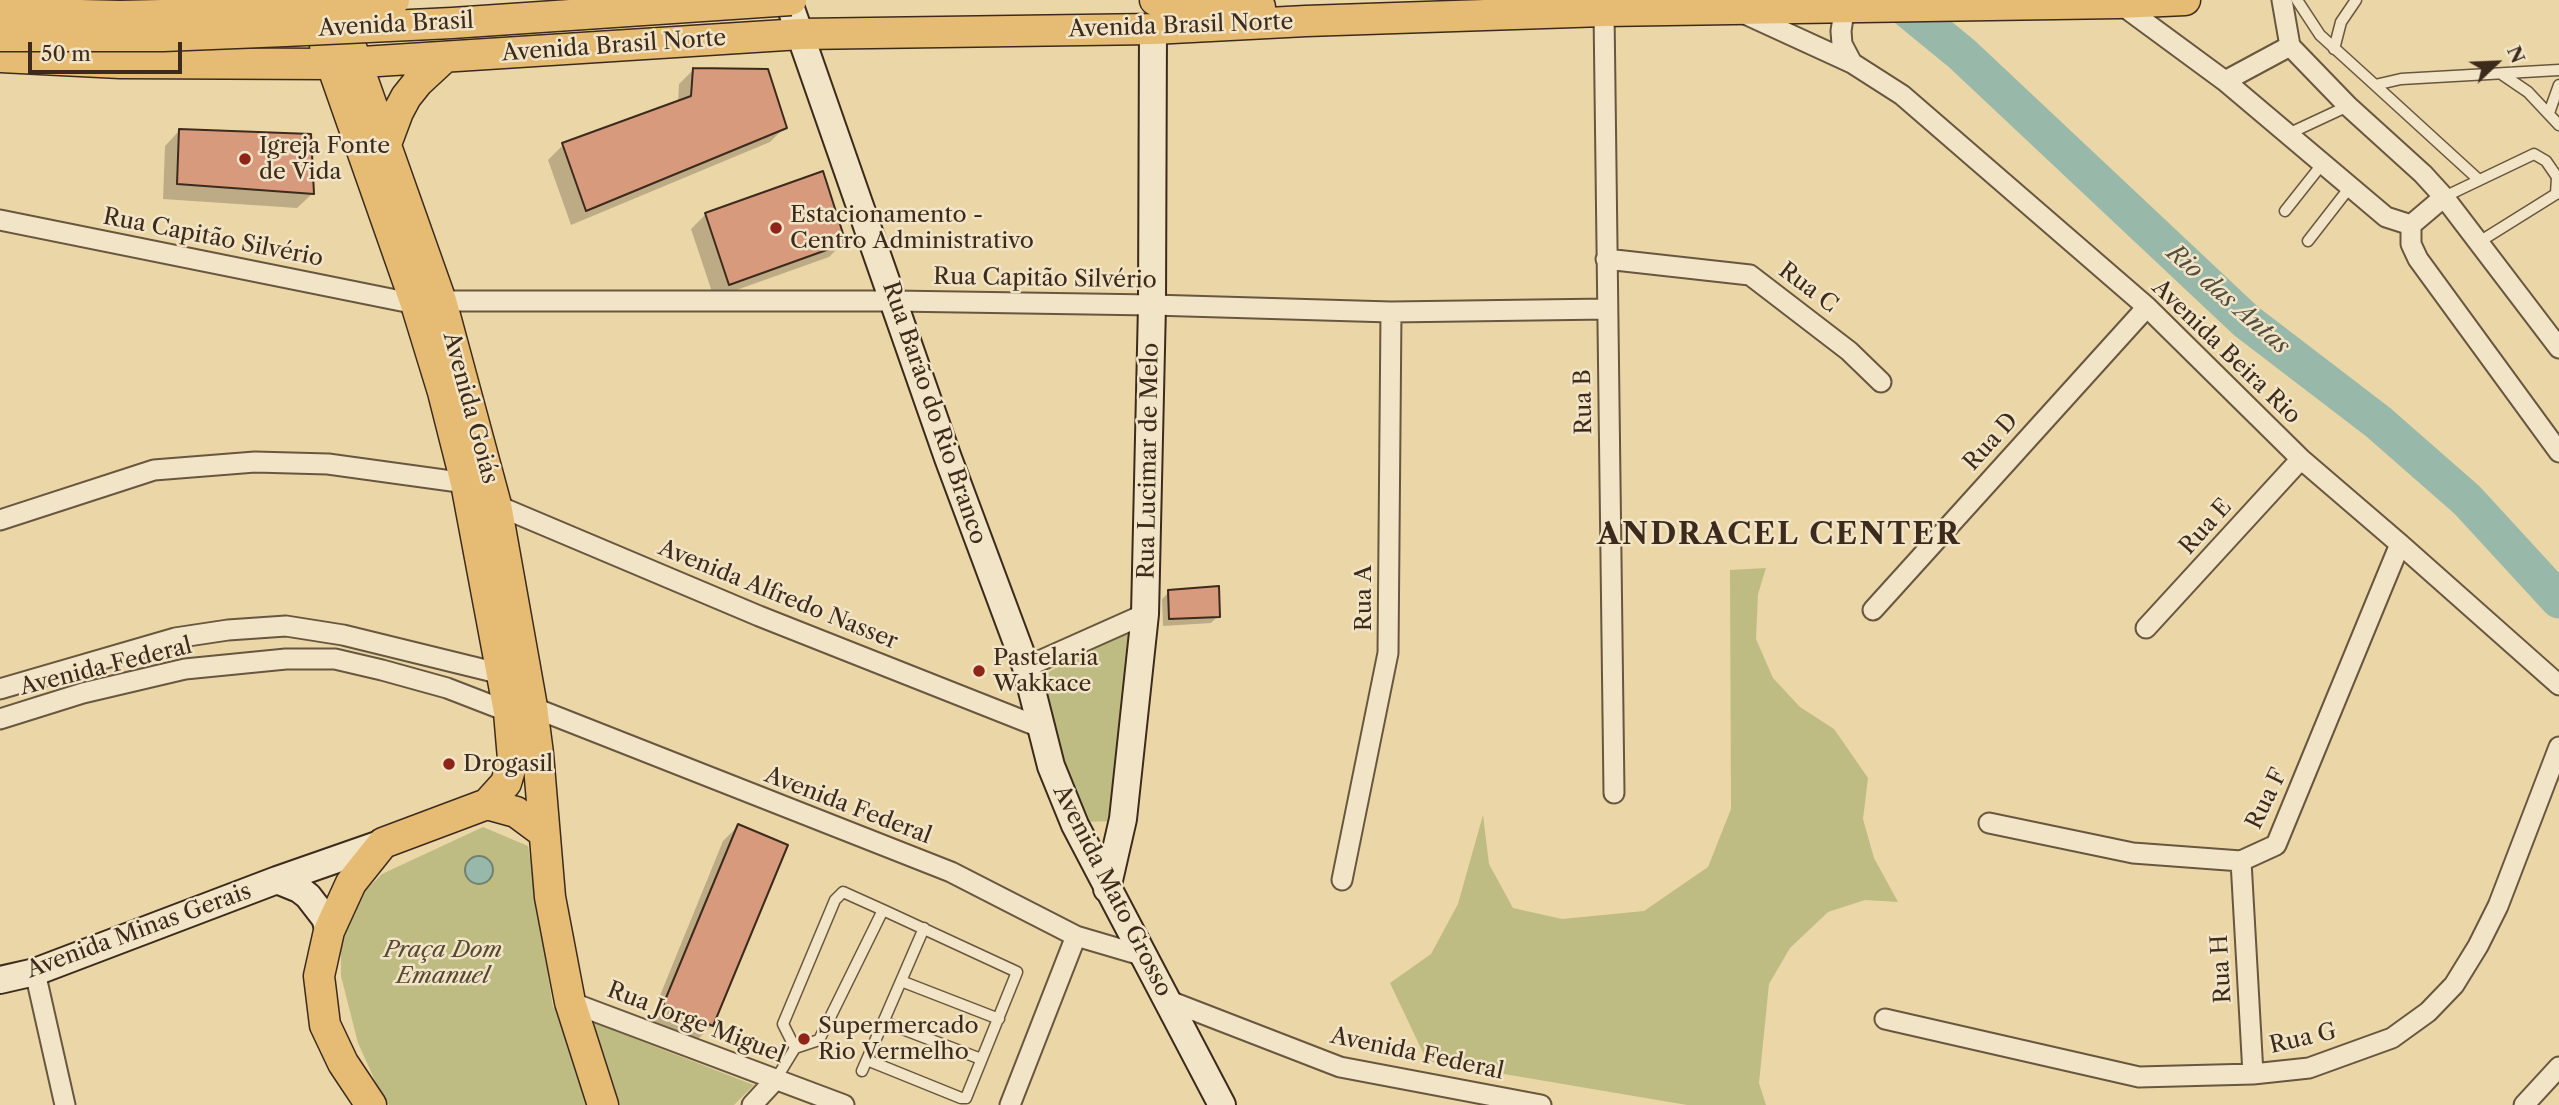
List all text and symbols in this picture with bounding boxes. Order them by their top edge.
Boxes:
street label: Avenida Brasil [318,7,474,43]
street label: Avenida Brasil Norte [1068,8,1294,44]
street label: Avenida Brasil Norte [501,24,727,68]
scale bar [32,28,186,72]
north arrow [2461,28,2531,98]
text: 50 m [41,41,91,66]
text: N [2502,42,2530,67]
place label: Igreja Fonte de Vida [259,132,390,186]
marker: Igreja Fonte de Vida [237,151,253,167]
place label: Estacionamento - Centro Administrativo [790,201,1034,255]
street label: Rua Capitão Silvério [101,203,325,273]
marker: Estacionamento - Centro Administrativo [768,220,784,236]
water label: Rio das Antas [2161,239,2295,361]
street label: Rua C [1773,257,1843,319]
street label: Rua Capitão Silvério [933,263,1157,295]
street label: Avenida Beira Rio [2146,274,2306,430]
street label: Rua Barão do Rio Branco [876,278,992,548]
street label: Avenida Goiás [437,329,503,487]
street label: Rua Lucimar de Melo [1133,343,1165,579]
street label: Rua B [1570,369,1598,435]
street label: Rua D [1958,408,2024,476]
street label: Rua E [2174,494,2238,560]
district label: ANDRACEL CENTER [1599,517,1959,553]
street label: Avenida Alfredo Nasser [654,534,902,656]
street label: Rua A [1350,565,1378,631]
street label: Avenida Federal [17,632,195,702]
place label: Pastelaria Wakkace [993,644,1099,698]
marker: Pastelaria Wakkace [971,663,987,679]
place label: Drogasil [463,750,553,778]
marker: Drogasil [441,756,457,772]
street label: Avenida Federal [761,762,935,850]
street label: Rua F [2241,764,2293,834]
street label: Avenida Mato Grosso [1047,781,1177,1001]
street label: Avenida Minas Gerais [23,878,255,984]
street label: Rua H [2206,934,2238,1004]
park label: Praça Dom Emanuel [384,936,502,990]
street label: Rua Jorge Miguel [603,976,789,1070]
place label: Supermercado Rio Vermelho [818,1012,979,1066]
street label: Rua G [2267,1018,2339,1060]
street label: Avenida Federal [1328,1022,1506,1086]
marker: Supermercado Rio Vermelho [796,1031,812,1047]

